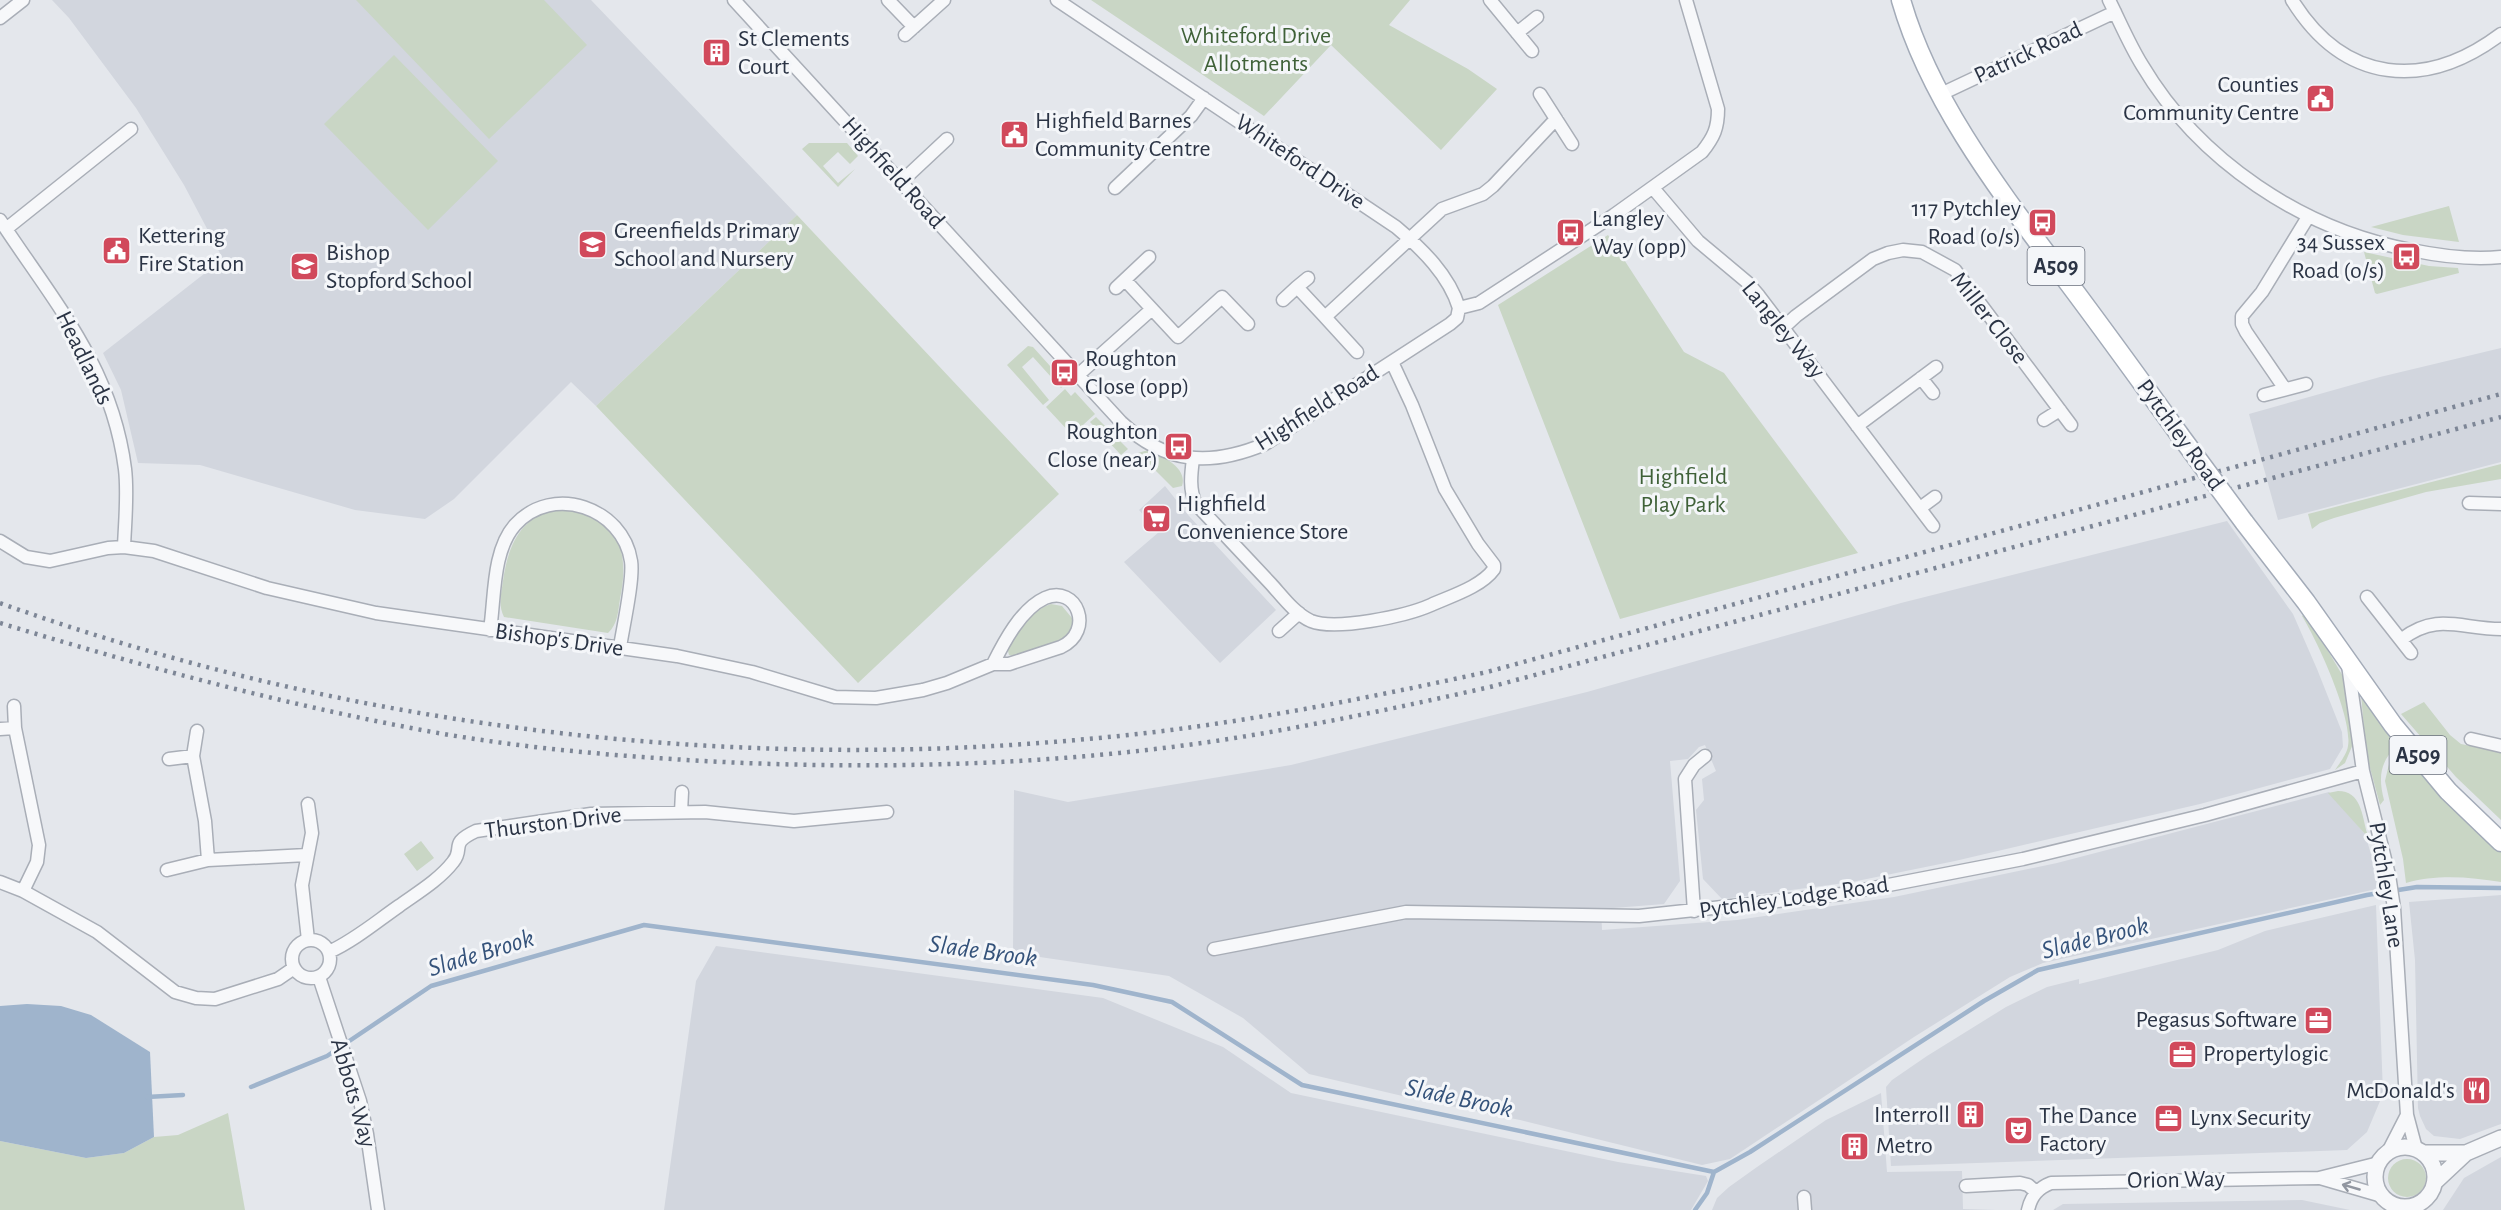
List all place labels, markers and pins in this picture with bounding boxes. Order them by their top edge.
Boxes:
place label: St Clements Court [738,27,850,79]
building icon: St Clements Court [701,37,733,69]
place label: Counties Community Centre [2123,73,2299,125]
public building icon: Counties Community Centre [2304,83,2336,115]
place label: Highfield Barnes Community Centre [1035,109,1211,161]
public building icon: Highfield Barnes Community Centre [998,119,1030,151]
place label: 117 Pytchley Road (o/s) [1912,197,2021,249]
place label: Langley Way (opp) [1592,207,1688,259]
bus stop icon: 117 Pytchley Road (o/s) [2026,207,2058,239]
bus stop icon: Langley Way (opp) [1555,217,1587,249]
place label: Greenfields Primary School and Nursery [614,219,800,271]
place label: Kettering Fire Station [138,224,244,276]
school or university icon: Greenfields Primary School and Nursery [577,229,609,261]
place label: 34 Sussex Road (o/s) [2291,231,2386,283]
public building icon: Kettering Fire Station [101,234,133,266]
place label: Bishop Stopford School [326,241,473,293]
bus stop icon: 34 Sussex Road (o/s) [2390,241,2422,273]
school or university icon: Bishop Stopford School [289,251,321,283]
place label: Roughton Close (opp) [1085,347,1190,399]
bus stop icon: Roughton Close (opp) [1048,357,1080,389]
place label: Roughton Close (near) [1048,420,1158,472]
bus stop icon: Roughton Close (near) [1163,430,1195,462]
place label: Highfield Convenience Store [1177,492,1348,544]
supermarket icon: Highfield Convenience Store [1140,502,1172,534]
office icon: Pegasus Software [2302,1004,2334,1036]
place label: Pegasus Software [2136,1008,2297,1032]
office icon: Propertylogic [2166,1038,2198,1070]
place label: Propertylogic [2203,1042,2328,1066]
restaurant icon: McDonald's [2460,1075,2492,1107]
place label: McDonald's [2346,1079,2455,1103]
building icon: Interroll [1955,1099,1987,1131]
office icon: Lynx Security [2153,1102,2185,1134]
place label: Interroll [1874,1103,1950,1127]
place label: The Dance Factory [2039,1104,2137,1156]
place label: Lynx Security [2190,1106,2311,1130]
theatre icon: The Dance Factory [2002,1114,2034,1146]
building icon: Metro [1839,1130,1871,1162]
place label: Metro [1876,1134,1933,1158]

